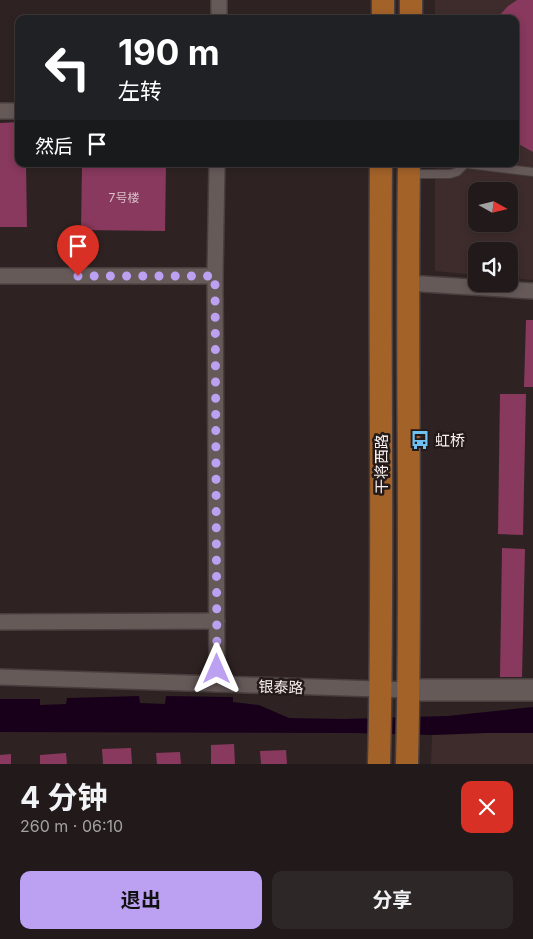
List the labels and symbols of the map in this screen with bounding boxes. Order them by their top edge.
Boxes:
north arrow [468,182,518,232]
house number: 7号楼 [109,190,139,205]
pin [57,225,99,276]
bus stop icon: 虹桥 [409,429,431,451]
place label: 虹桥 [435,431,465,450]
street label: 干将西路 [372,434,391,494]
position arrow [190,642,242,694]
street label: 银泰路 [258,677,304,697]

